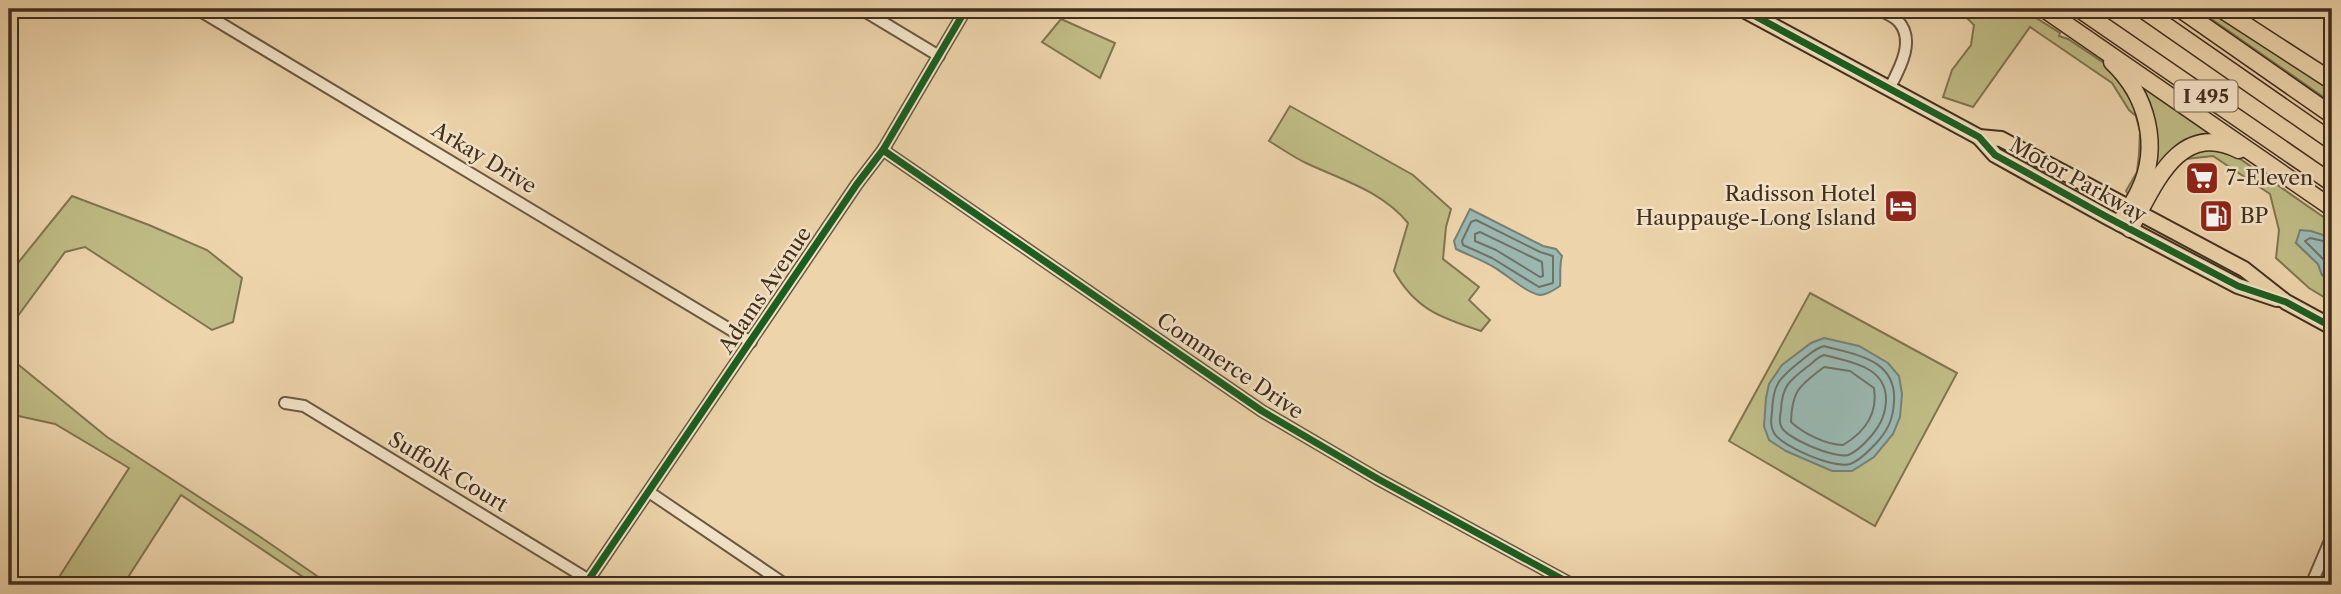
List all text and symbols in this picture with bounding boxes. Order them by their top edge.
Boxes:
road number: I 495 [2174,80,2238,111]
street label: Arkay Drive [426,116,541,199]
street label: Motor Parkway [2006,132,2151,228]
supermarket icon: 7-Eleven [2183,159,2221,197]
place label: 7-Eleven [2226,165,2313,190]
place label: Radisson Hotel Hauppauge-Long Island [1635,181,1876,230]
hotel icon: Radisson Hotel Hauppauge-Long Island [1882,187,1920,225]
fuel station icon: BP [2197,197,2235,235]
place label: BP [2240,203,2269,228]
street label: Adams Avenue [713,222,816,359]
street label: Commerce Drive [1152,307,1308,424]
street label: Suffolk Court [384,426,513,517]

